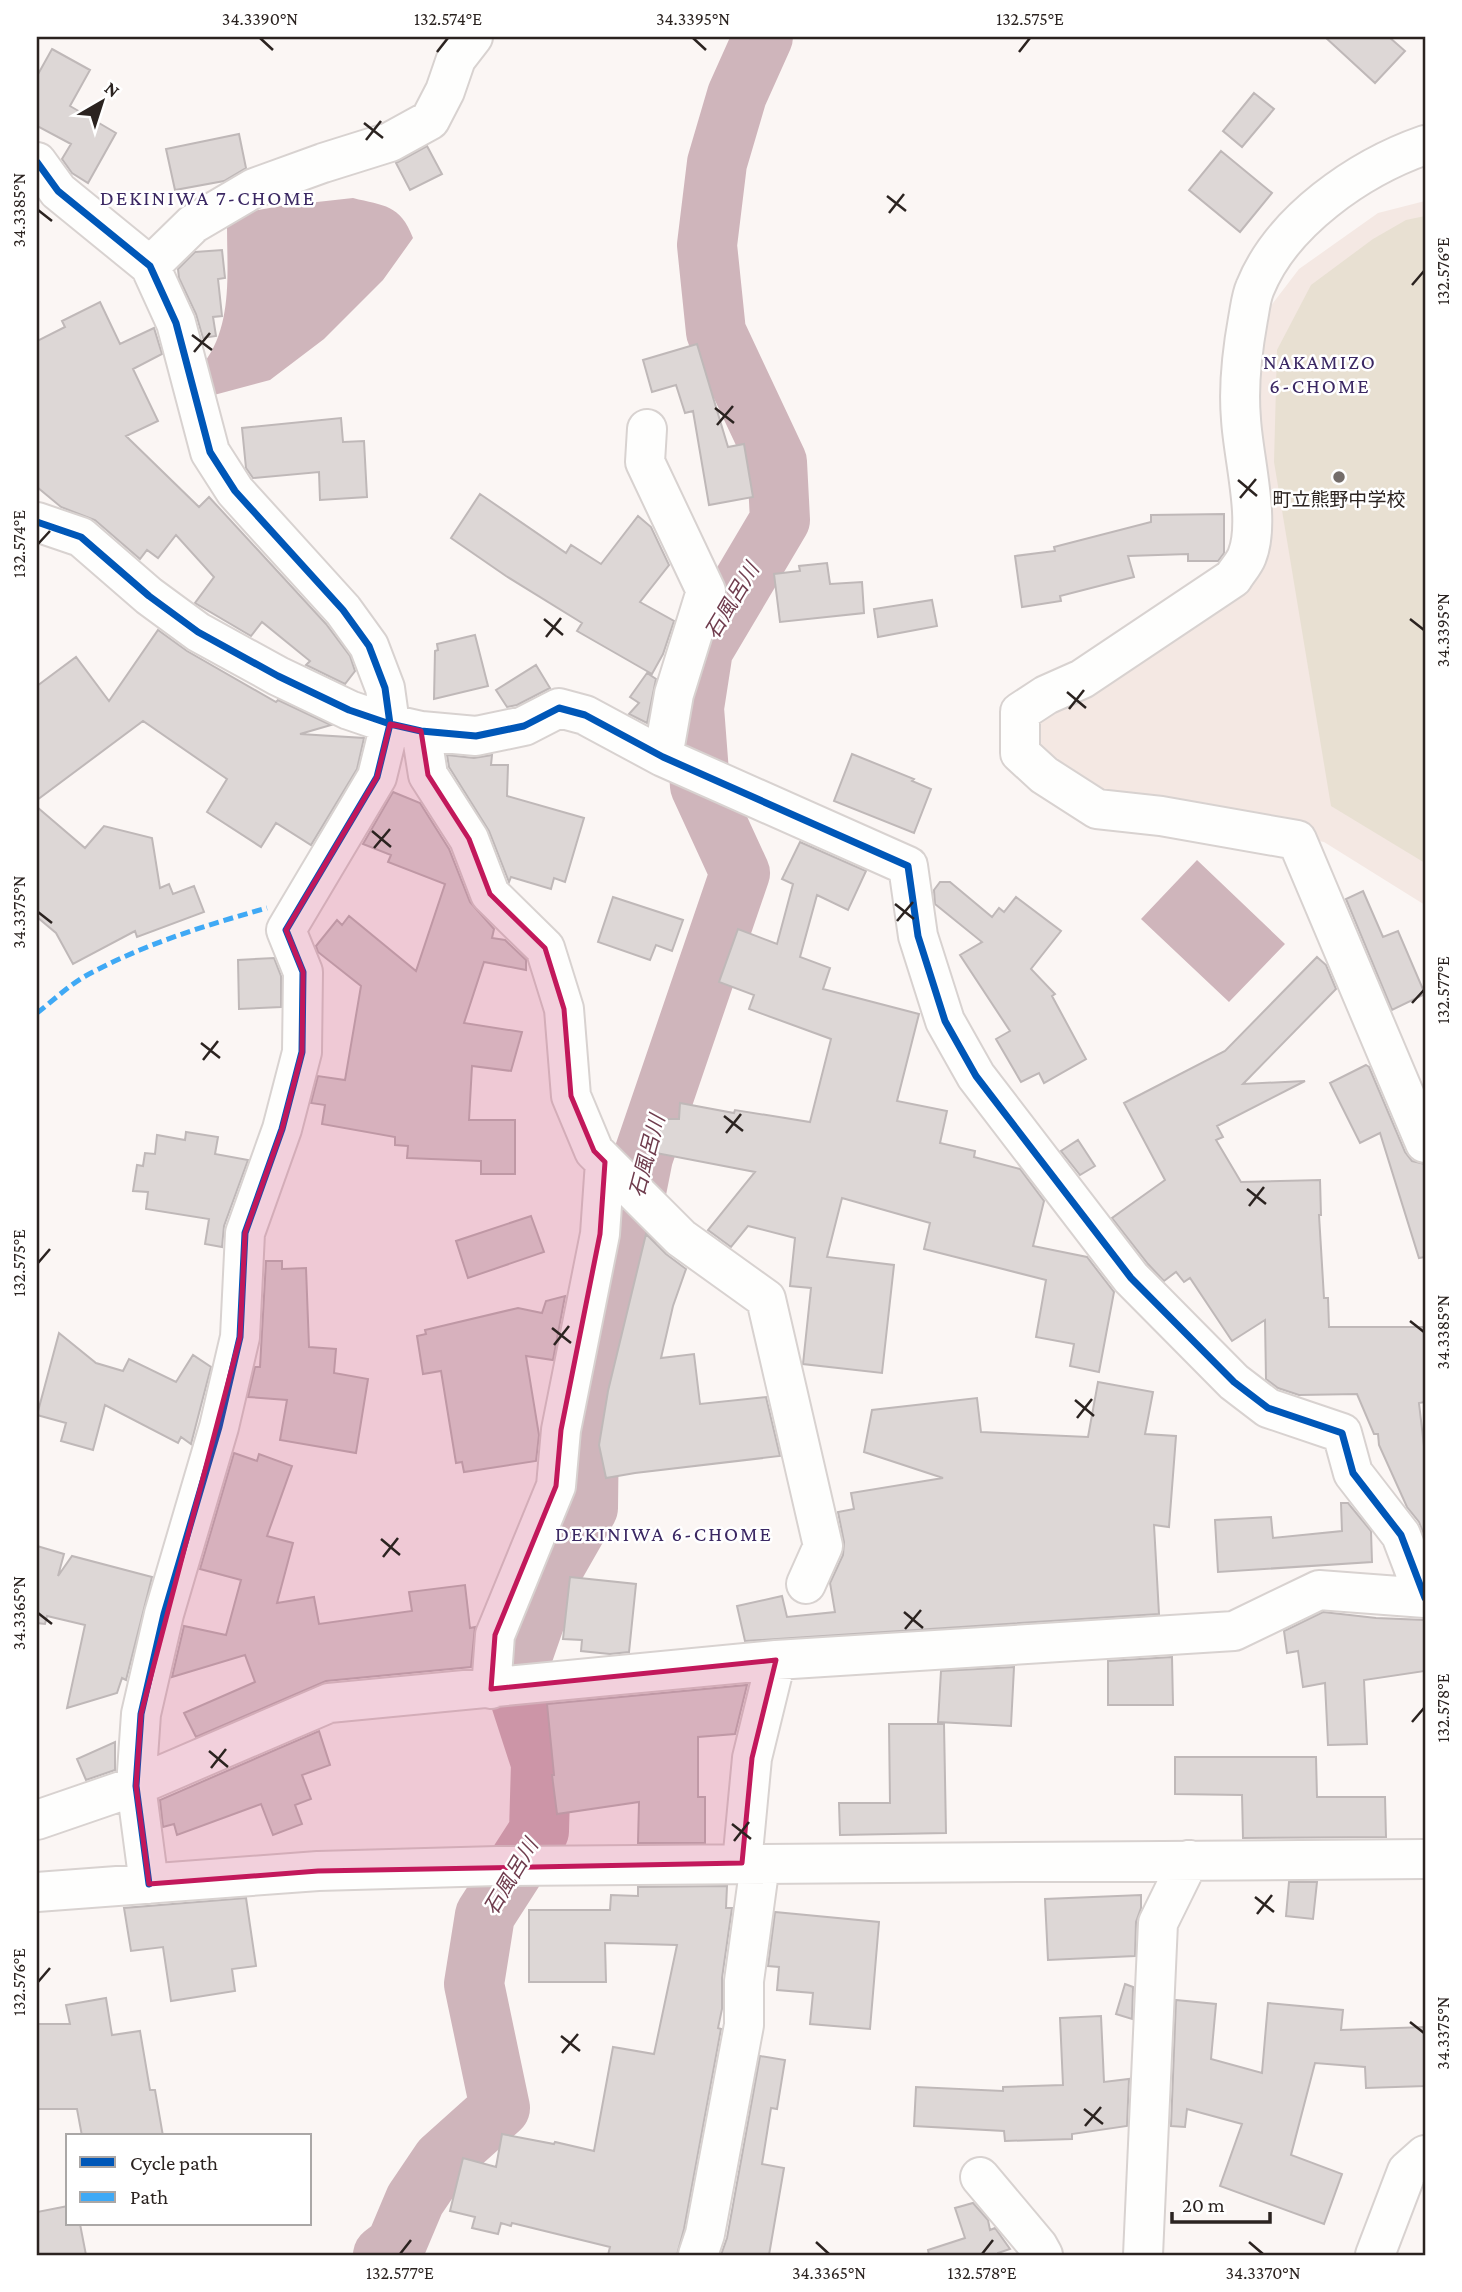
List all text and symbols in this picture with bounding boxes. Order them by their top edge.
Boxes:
text: 34.3390°N [222,9,298,29]
text: 132.574°E [414,9,482,29]
text: 34.3395°N [656,9,730,29]
text: 132.575°E [996,9,1064,29]
north arrow [66,66,136,136]
text: N [101,77,124,101]
text: 34.3385°N [9,172,29,247]
district label: DEKINIWA 7-CHOME [100,186,316,210]
text: 132.576°E [1433,237,1453,305]
district label: NAKAMIZO 6-CHOME [1263,350,1377,398]
marker: 町立熊野中学校 [1331,469,1347,485]
place label: 町立熊野中学校 [1272,489,1406,510]
text: 132.574°E [9,510,29,578]
water label: 石風呂川 [700,557,765,643]
text: 34.3395°N [1433,593,1453,667]
text: 34.3375°N [9,875,29,949]
text: 132.577°E [1433,956,1453,1024]
water label: 石風呂川 [625,1110,670,1200]
text: 132.575°E [9,1229,29,1297]
text: 34.3385°N [1433,1294,1453,1369]
district label: DEKINIWA 6-CHOME [555,1522,773,1546]
text: 34.3365°N [9,1576,29,1650]
text: 132.578°E [1433,1673,1453,1742]
water label: 石風呂川 [479,1833,544,1919]
text: 132.576°E [9,1948,29,2016]
text: 34.3375°N [1433,1996,1453,2070]
legend [66,2134,312,2226]
text: Cycle path [130,2151,218,2175]
scale bar [1172,2180,1270,2224]
text: Path [130,2185,168,2209]
text: 20 m [1182,2193,1225,2217]
text: 132.577°E [366,2263,434,2283]
text: 34.3365°N [792,2263,866,2283]
text: 132.578°E [948,2263,1017,2283]
text: 34.3370°N [1225,2263,1301,2283]

